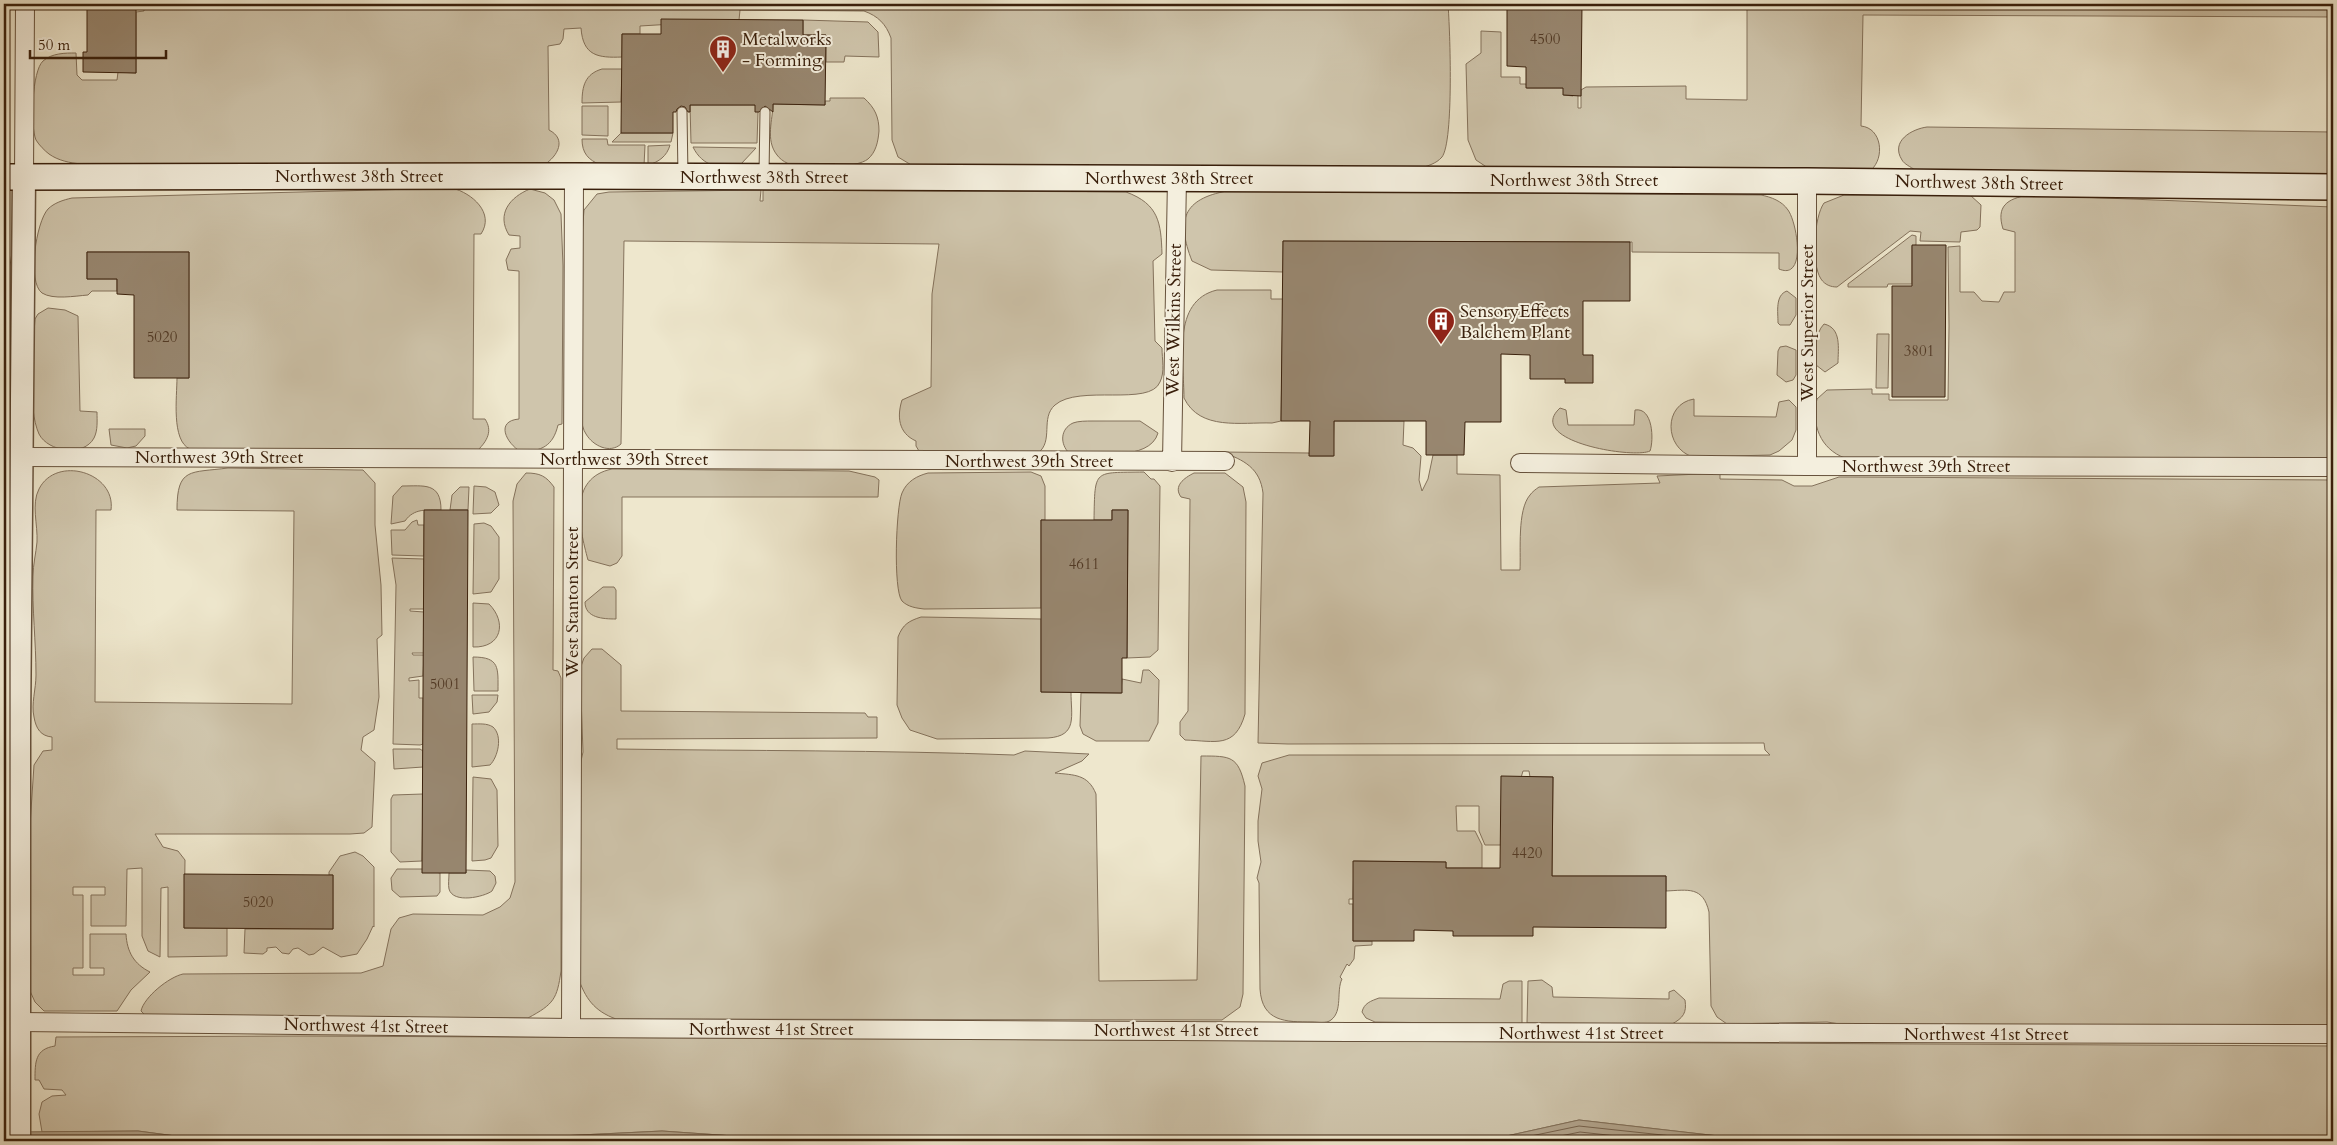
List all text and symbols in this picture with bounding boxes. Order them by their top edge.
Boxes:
place label: Metalworks - Forming [742,27,832,73]
scale bar [30,28,166,60]
house number: 4500 [1530,29,1561,49]
building icon: Metalworks - Forming [708,34,738,73]
text: 50 m [38,35,70,55]
street label: Northwest 38th Street [275,164,444,189]
street label: Northwest 38th Street [680,165,849,190]
street label: Northwest 38th Street [1085,166,1254,191]
street label: Northwest 38th Street [1490,168,1659,193]
street label: Northwest 38th Street [1895,169,2064,197]
street label: West Wilkins Street [1160,243,1188,398]
street label: West Superior Street [1795,244,1820,403]
place label: SensoryEffects Balchem Plant [1460,299,1570,345]
building icon: SensoryEffects Balchem Plant [1426,306,1456,345]
house number: 5020 [147,327,178,347]
house number: 3801 [1904,341,1934,361]
street label: Northwest 39th Street [135,445,304,470]
street label: Northwest 39th Street [540,447,709,472]
street label: Northwest 39th Street [945,449,1114,474]
street label: Northwest 39th Street [1842,454,2011,479]
street label: West Stanton Street [560,526,585,679]
house number: 4611 [1069,554,1099,574]
house number: 5001 [430,674,460,694]
house number: 4420 [1512,843,1543,863]
house number: 5020 [243,892,274,912]
street label: Northwest 41st Street [283,1012,449,1040]
street label: Northwest 41st Street [689,1017,854,1042]
street label: Northwest 41st Street [1094,1018,1259,1043]
street label: Northwest 41st Street [1499,1021,1664,1046]
street label: Northwest 41st Street [1904,1022,2069,1047]

